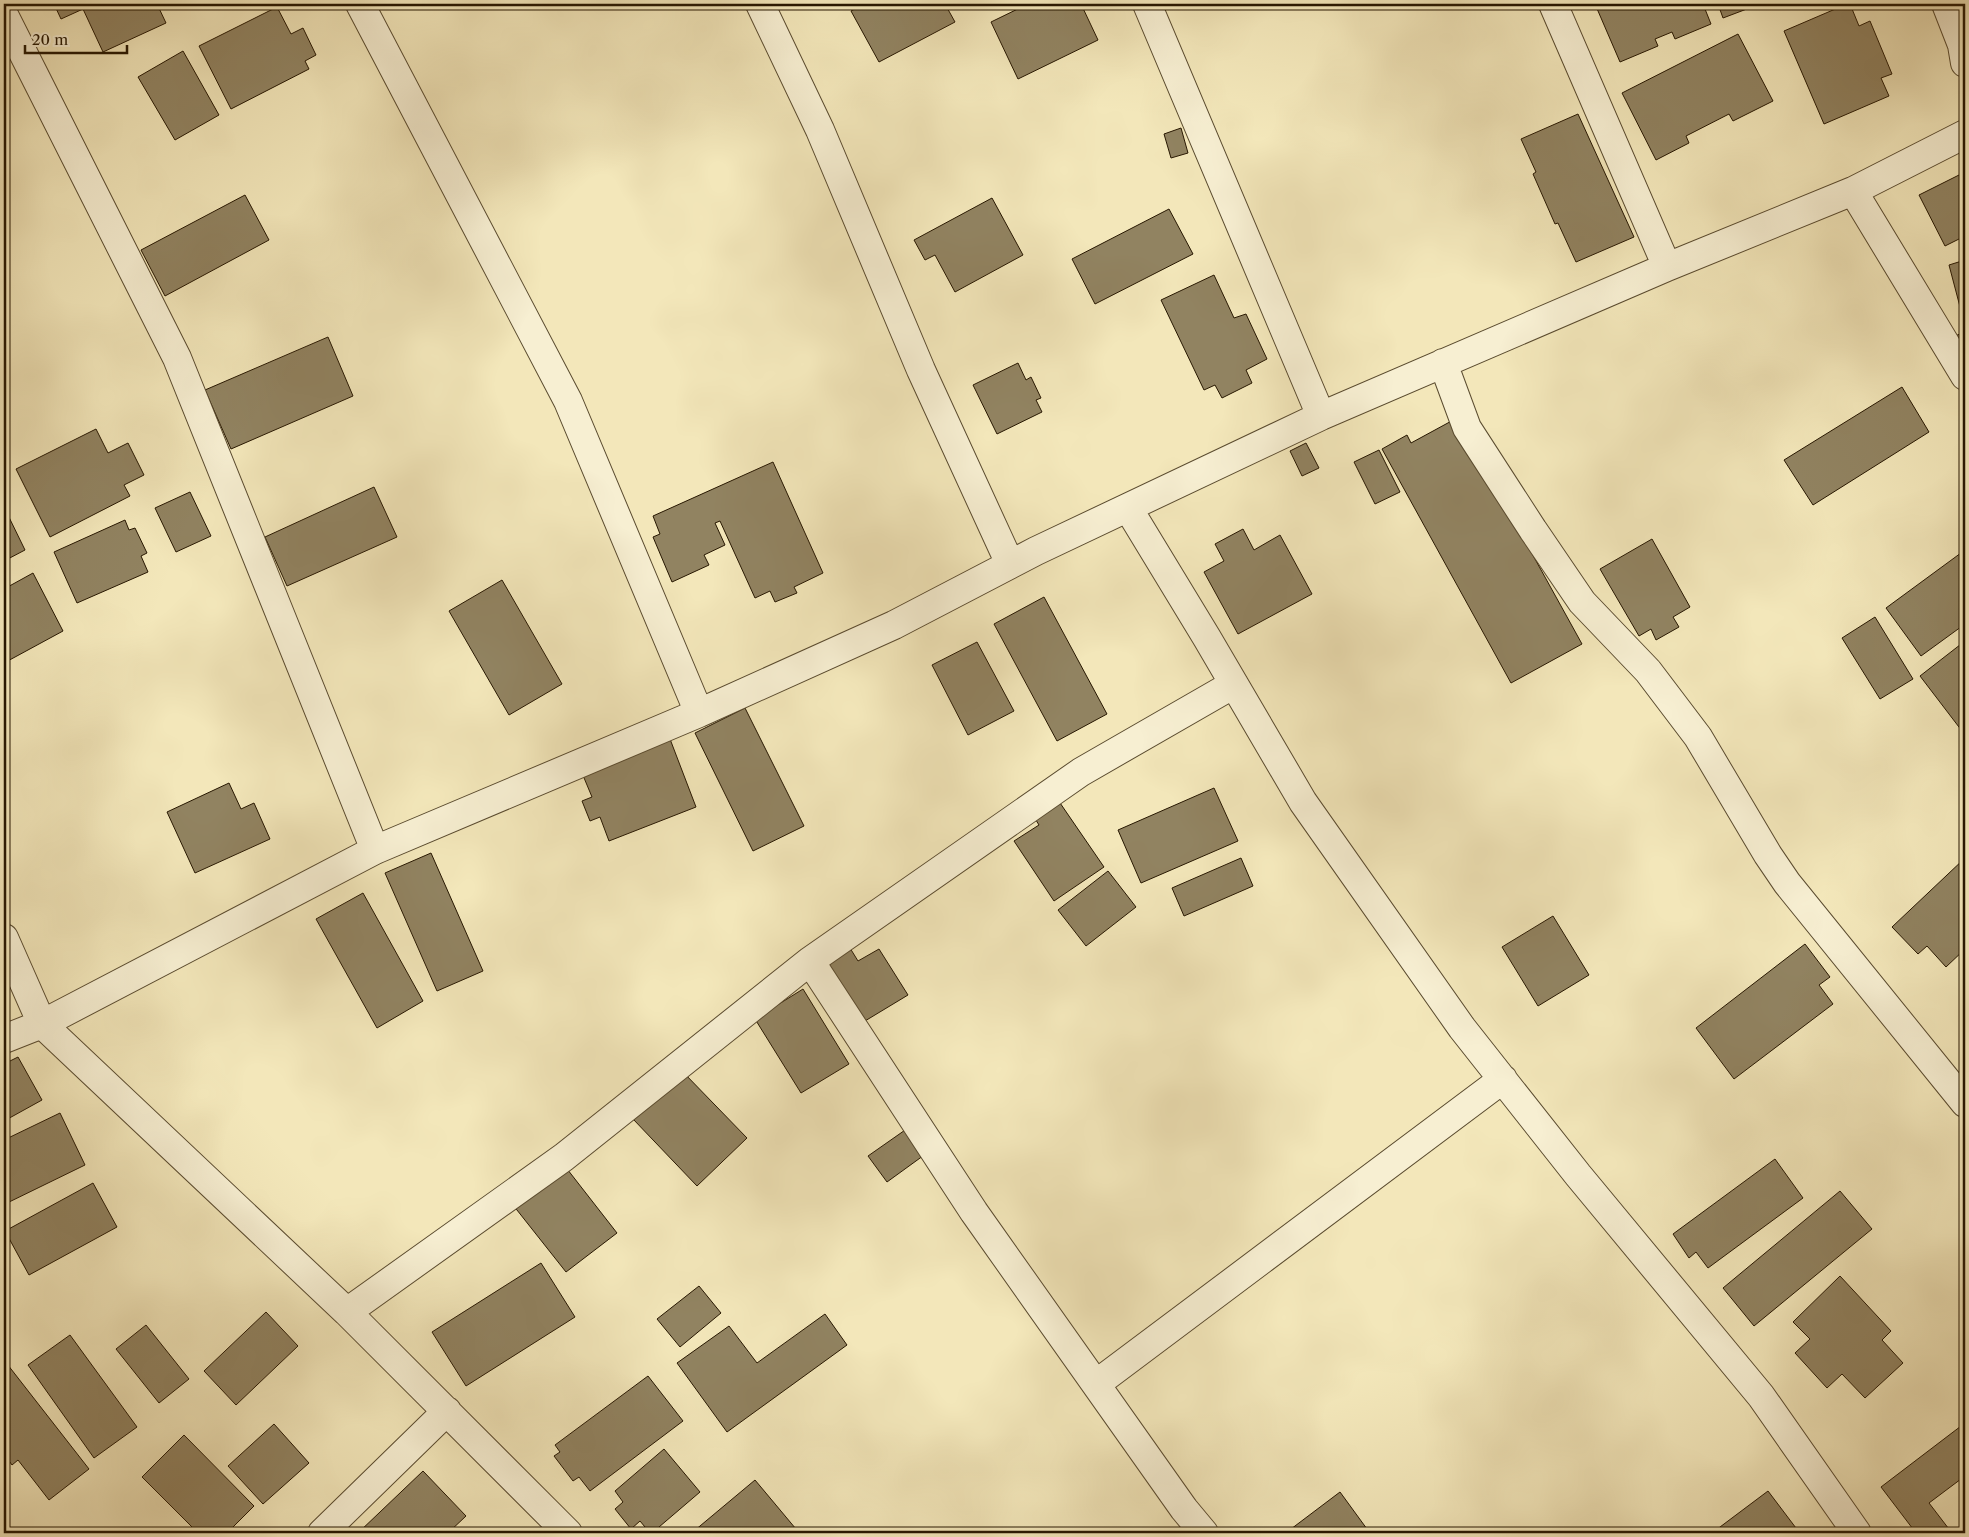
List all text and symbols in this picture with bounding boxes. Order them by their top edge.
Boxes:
scale bar [25,22,128,54]
text: 20 m [32,30,68,49]

